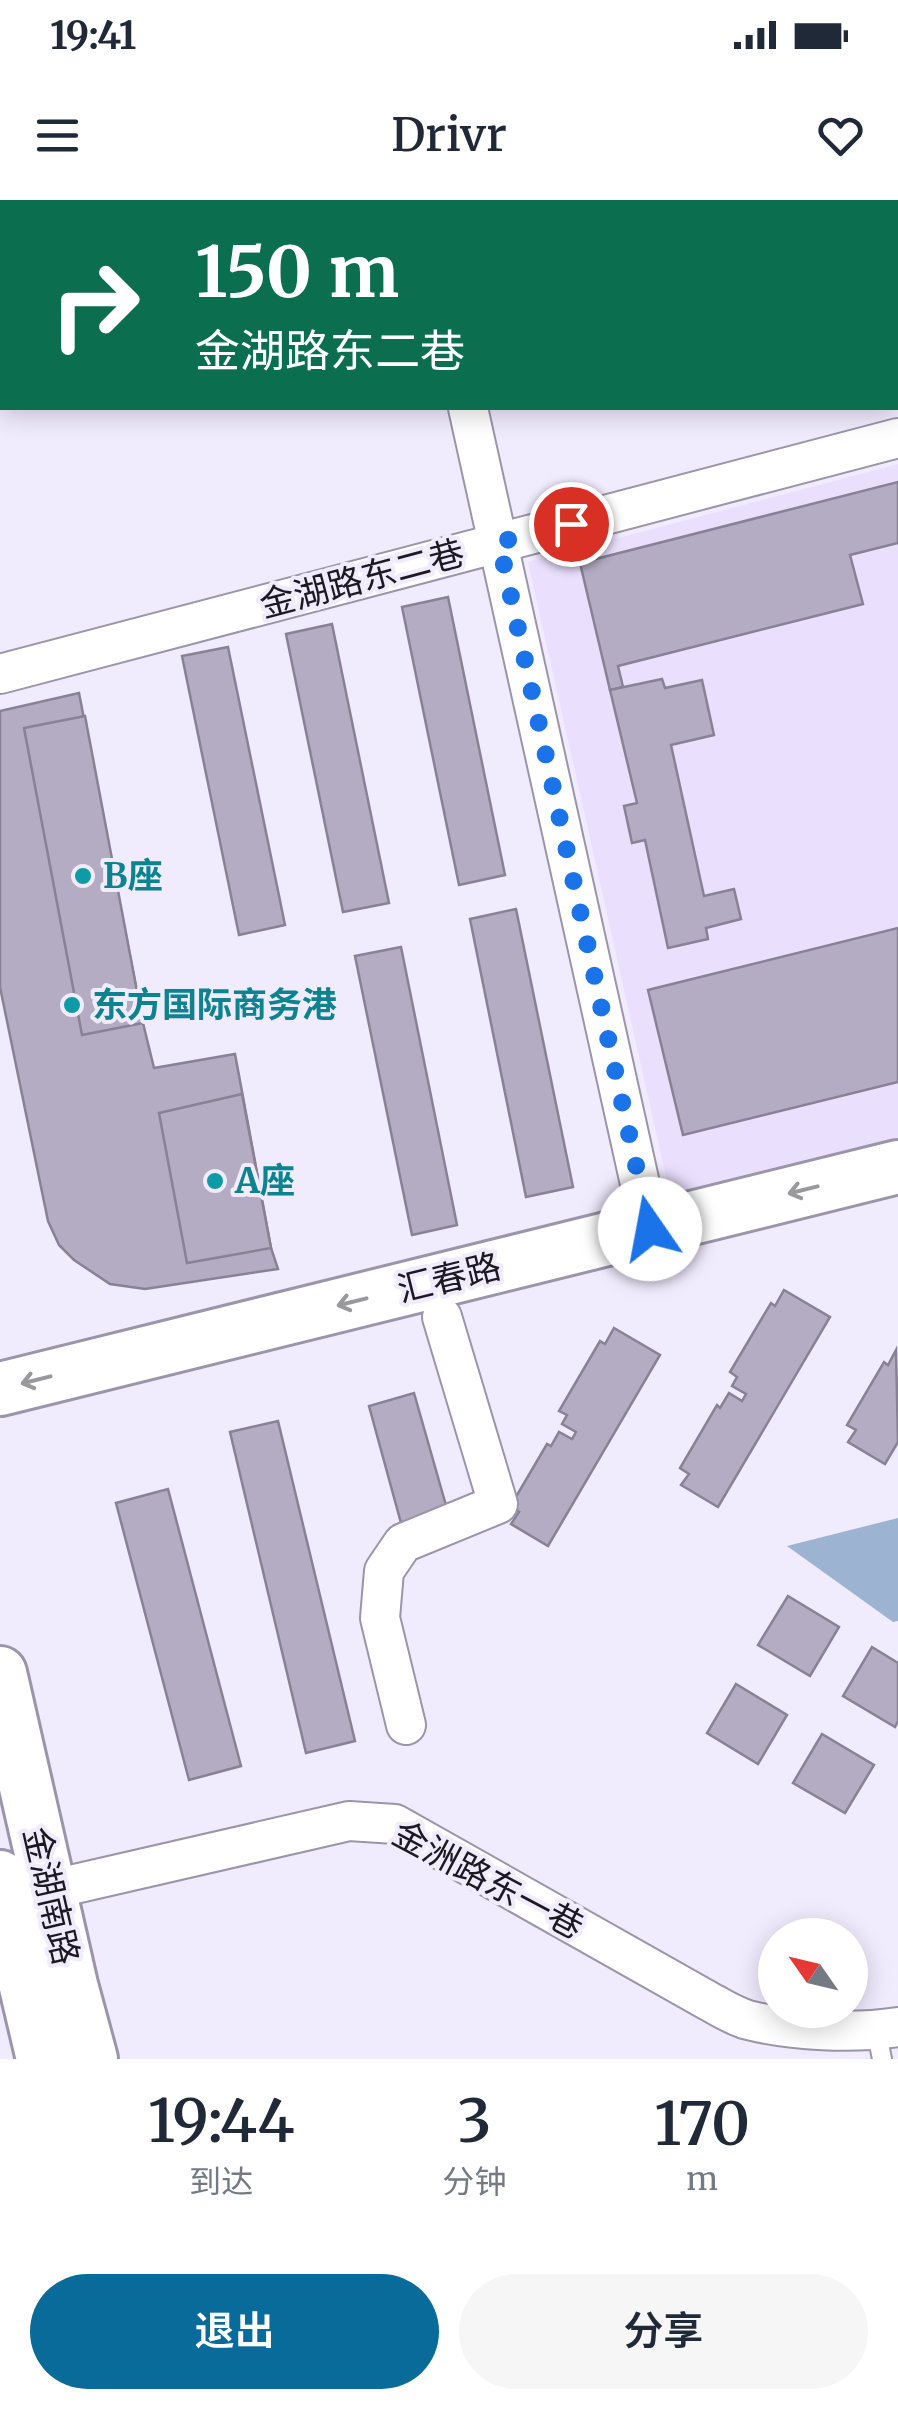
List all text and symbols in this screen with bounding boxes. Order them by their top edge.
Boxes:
text: 19:41 [50,12,136,59]
text: Drivr [391,107,507,163]
icon: menu [30,108,85,163]
icon: heart [813,108,868,163]
text: 150 m [195,228,399,316]
icon: right [30,240,160,370]
text: 金湖路东二巷 [195,323,465,379]
pin [529,482,614,567]
icon: arrive [544,497,599,552]
street label: 金湖路东二巷 [255,531,469,627]
place label: B座 [103,854,162,898]
marker: B座 [72,865,94,887]
place label: 东方国际商务港 [92,983,337,1027]
marker: 东方国际商务港 [61,994,83,1016]
place label: A座 [234,1159,295,1203]
marker: A座 [204,1170,226,1192]
position arrow [598,1177,702,1281]
one-way arrow [788,1182,819,1201]
street label: 汇春路 [393,1244,505,1312]
one-way arrow [337,1294,369,1312]
one-way arrow [21,1372,53,1390]
street label: 金洲路东一巷 [385,1811,591,1949]
street label: 金湖南路 [14,1823,88,1969]
north arrow [758,1918,868,2028]
map controls [758,1918,868,2028]
text: 19:44 [148,2083,295,2158]
text: 3 [457,2083,492,2158]
text: 170 [654,2086,750,2161]
text: m [686,2159,718,2199]
text: 到达 [189,2162,253,2202]
text: 分钟 [442,2162,506,2202]
button: 退出 [30,2274,439,2389]
button: 分享 [459,2274,868,2389]

